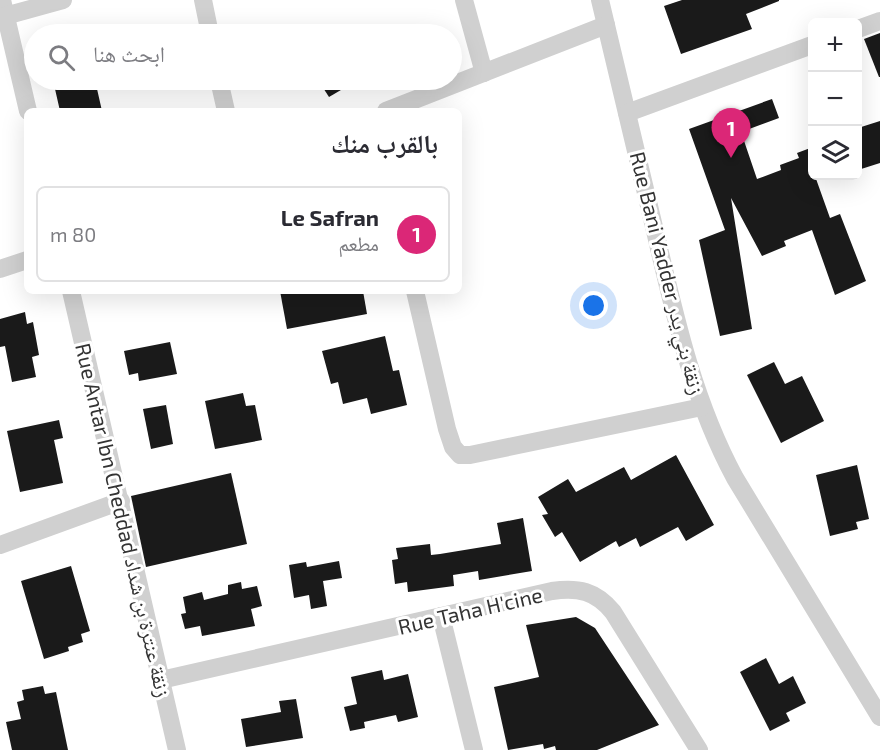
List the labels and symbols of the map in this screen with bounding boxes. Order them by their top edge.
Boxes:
pin: 1 [712,108,750,158]
street label: Rue Bani Yadder زنقة بني يدر [620,149,710,398]
your location [579,291,608,320]
street label: Rue Antar Ibn Cheddad زنقة عنترة بن شداد [69,341,177,700]
street label: Rue Taha H'cine [395,581,545,639]

